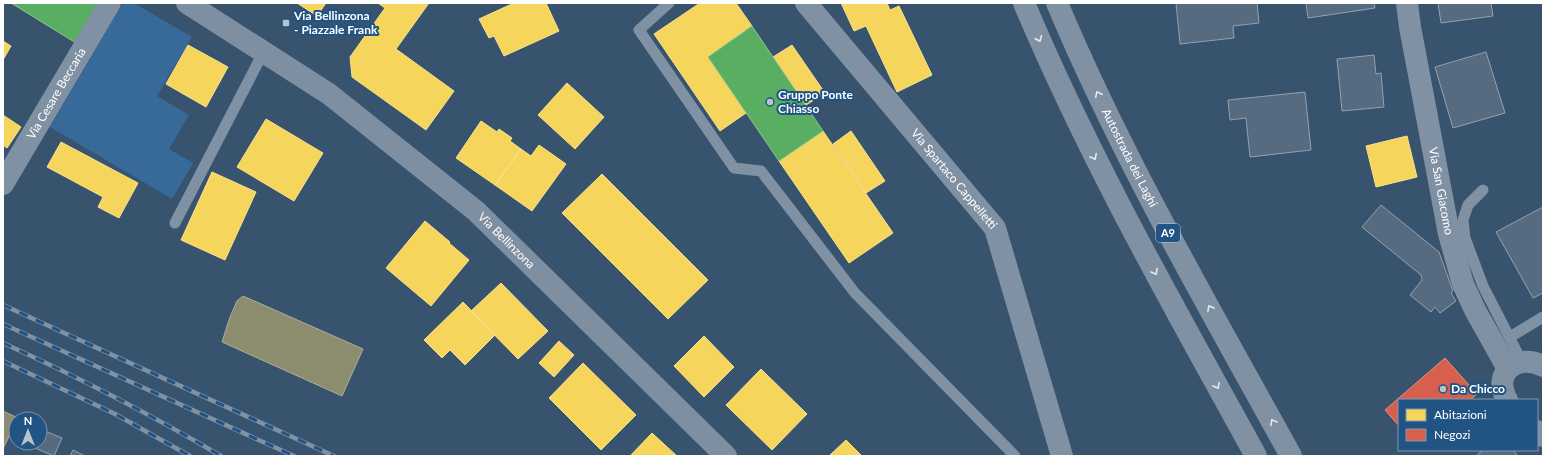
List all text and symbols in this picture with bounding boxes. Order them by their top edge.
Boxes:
place label: Via Bellinzona - Piazzale Frank [293,8,378,37]
marker: Via Bellinzona - Piazzale Frank [281,18,291,28]
one-way arrow [1034,34,1042,42]
street label: Via Cesare Beccaria [23,45,89,142]
place label: Gruppo Ponte Chiasso [778,87,853,116]
one-way arrow [1095,90,1103,98]
marker: Gruppo Ponte Chiasso [765,97,775,107]
street label: Autostrada dei Laghi [1099,106,1161,209]
street label: Via Spartaco Cappelletti [908,126,1001,232]
street label: Via San Giacomo [1426,146,1457,236]
one-way arrow [1089,152,1097,160]
street label: Via Bellinzona [475,209,538,272]
road number: A9 [1156,224,1180,242]
one-way arrow [1150,268,1157,275]
one-way arrow [1207,305,1214,312]
one-way arrow [1213,381,1220,389]
place label: Da Chicco [1451,381,1505,396]
marker: Da Chicco [1438,384,1448,394]
legend [1398,399,1538,451]
text: Abitazioni [1434,407,1487,422]
north arrow [8,411,48,451]
text: N [24,414,32,427]
one-way arrow [1270,419,1277,426]
text: Negozi [1434,427,1471,442]

